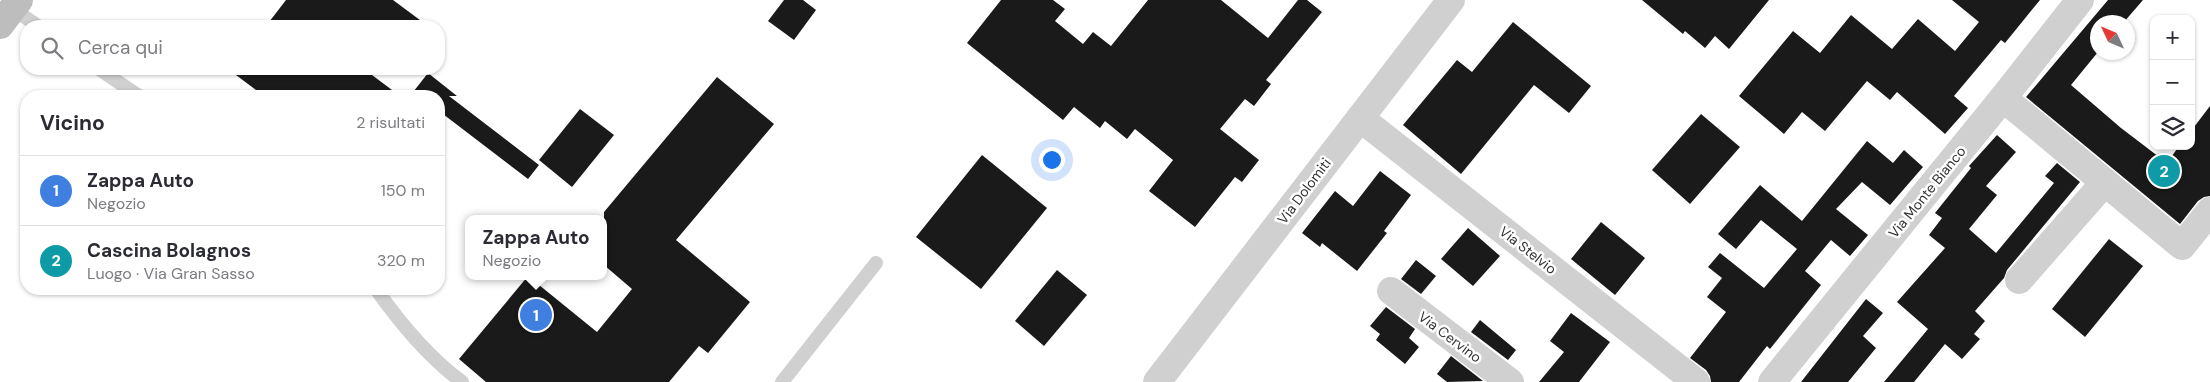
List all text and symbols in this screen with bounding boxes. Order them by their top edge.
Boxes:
north arrow [2090,15,2135,60]
map controls [2150,15,2195,150]
button: + [2150,15,2195,60]
search box [20,20,445,75]
icon: search [38,34,66,62]
text: Cerca qui [78,35,163,60]
button: − [2150,60,2195,105]
button: layers [2150,105,2195,150]
text: Vicino [40,109,105,137]
text: 2 risultati [356,112,425,133]
street label: Via Monte Bianco [1884,142,1970,242]
your location [1039,147,1065,173]
pin: 2 [2148,152,2180,190]
street label: Via Dolomiti [1273,154,1335,228]
text: Zappa Auto [87,168,194,193]
text: 1 [53,180,59,201]
text: 150 m [381,180,425,201]
text: Negozio [87,193,146,214]
popup [465,215,607,280]
street label: Via Stelvio [1496,222,1560,278]
text: Zappa Auto [482,225,590,250]
text: Cascina Bolagnos [87,238,251,263]
text: 2 [51,250,61,271]
text: 320 m [377,250,425,271]
text: Negozio [482,250,541,271]
text: Luogo · Via Gran Sasso [87,263,255,284]
pin: 1 [520,296,552,334]
street label: Via Cervino [1415,307,1485,367]

